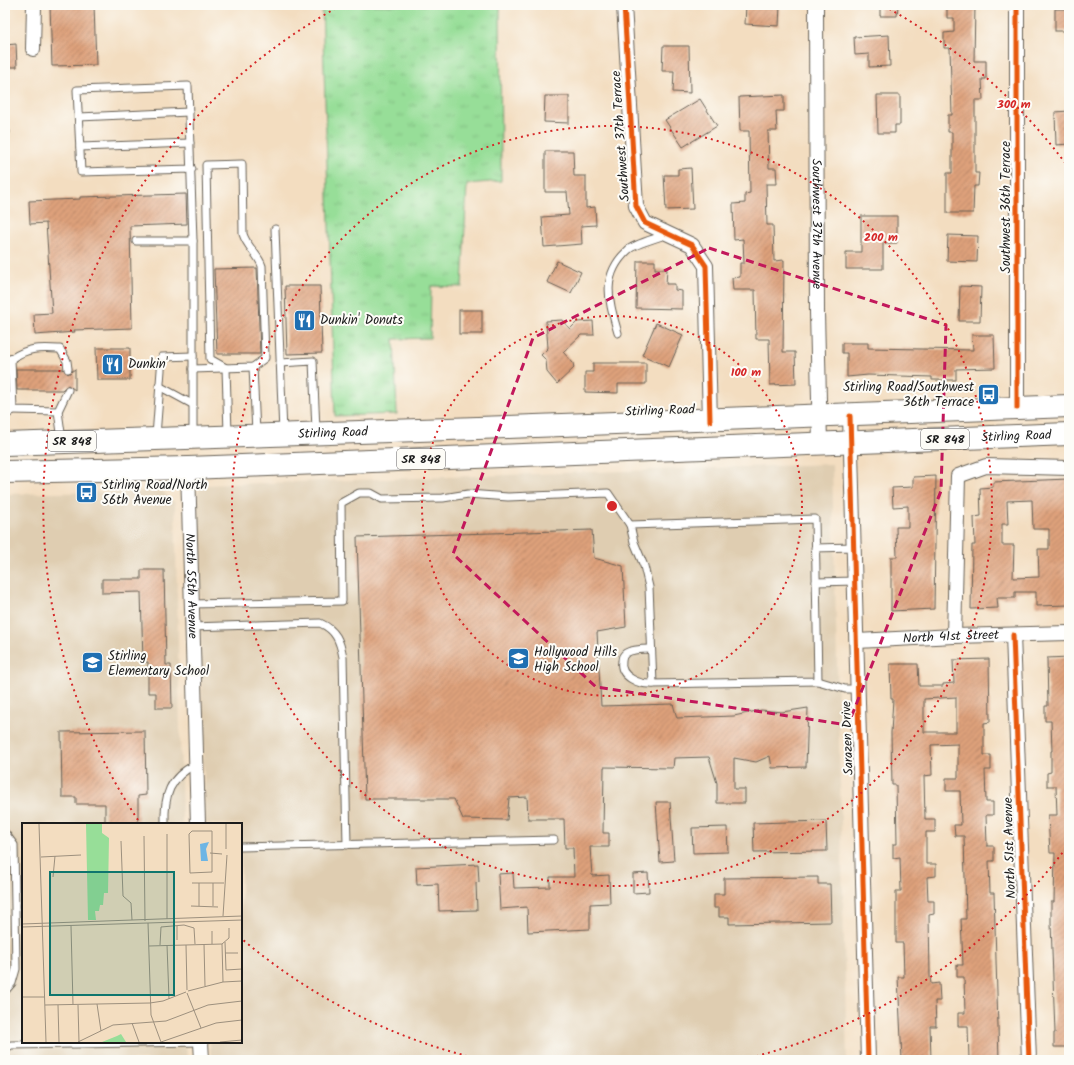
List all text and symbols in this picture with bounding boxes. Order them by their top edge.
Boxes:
street label: Southwest 37th Terrace [606,70,636,202]
text: 300 m [996,95,1031,114]
street label: Southwest 36th Terrace [996,141,1017,273]
street label: Southwest 37th Avenue [806,159,827,289]
text: 200 m [864,228,898,247]
restaurant icon: Dunkin' Donuts [291,307,317,333]
place label: Dunkin' Donuts [320,310,403,331]
restaurant icon: Dunkin' [100,351,126,377]
place label: Dunkin' [128,354,168,375]
text: 100 m [731,363,761,382]
place label: Stirling Road/Southwest 36th Terrace [843,377,975,413]
bus stop icon: Stirling Road/Southwest 36th Terrace [976,381,1002,407]
street label: Stirling Road [625,399,696,423]
street label: Stirling Road [297,421,369,444]
street label: Stirling Road [981,424,1052,448]
road number: SR 848 [921,429,969,449]
road number: SR 848 [48,431,96,451]
road number: SR 848 [397,449,445,469]
place label: Stirling Road/North 56th Avenue [102,475,208,511]
bus stop icon: Stirling Road/North 56th Avenue [74,479,100,505]
centre of rings [605,499,619,513]
street label: North 55th Avenue [179,533,203,639]
street label: North 41st Street [902,624,1000,649]
place label: Hollywood Hills High School [534,642,617,678]
place label: Stirling Elementary School [108,646,209,682]
school or university icon: Hollywood Hills High School [506,646,532,672]
school or university icon: Stirling Elementary School [79,650,105,676]
street label: Sarazen Drive [836,700,860,775]
street label: North 51st Avenue [998,797,1022,899]
inset map [22,823,242,1043]

